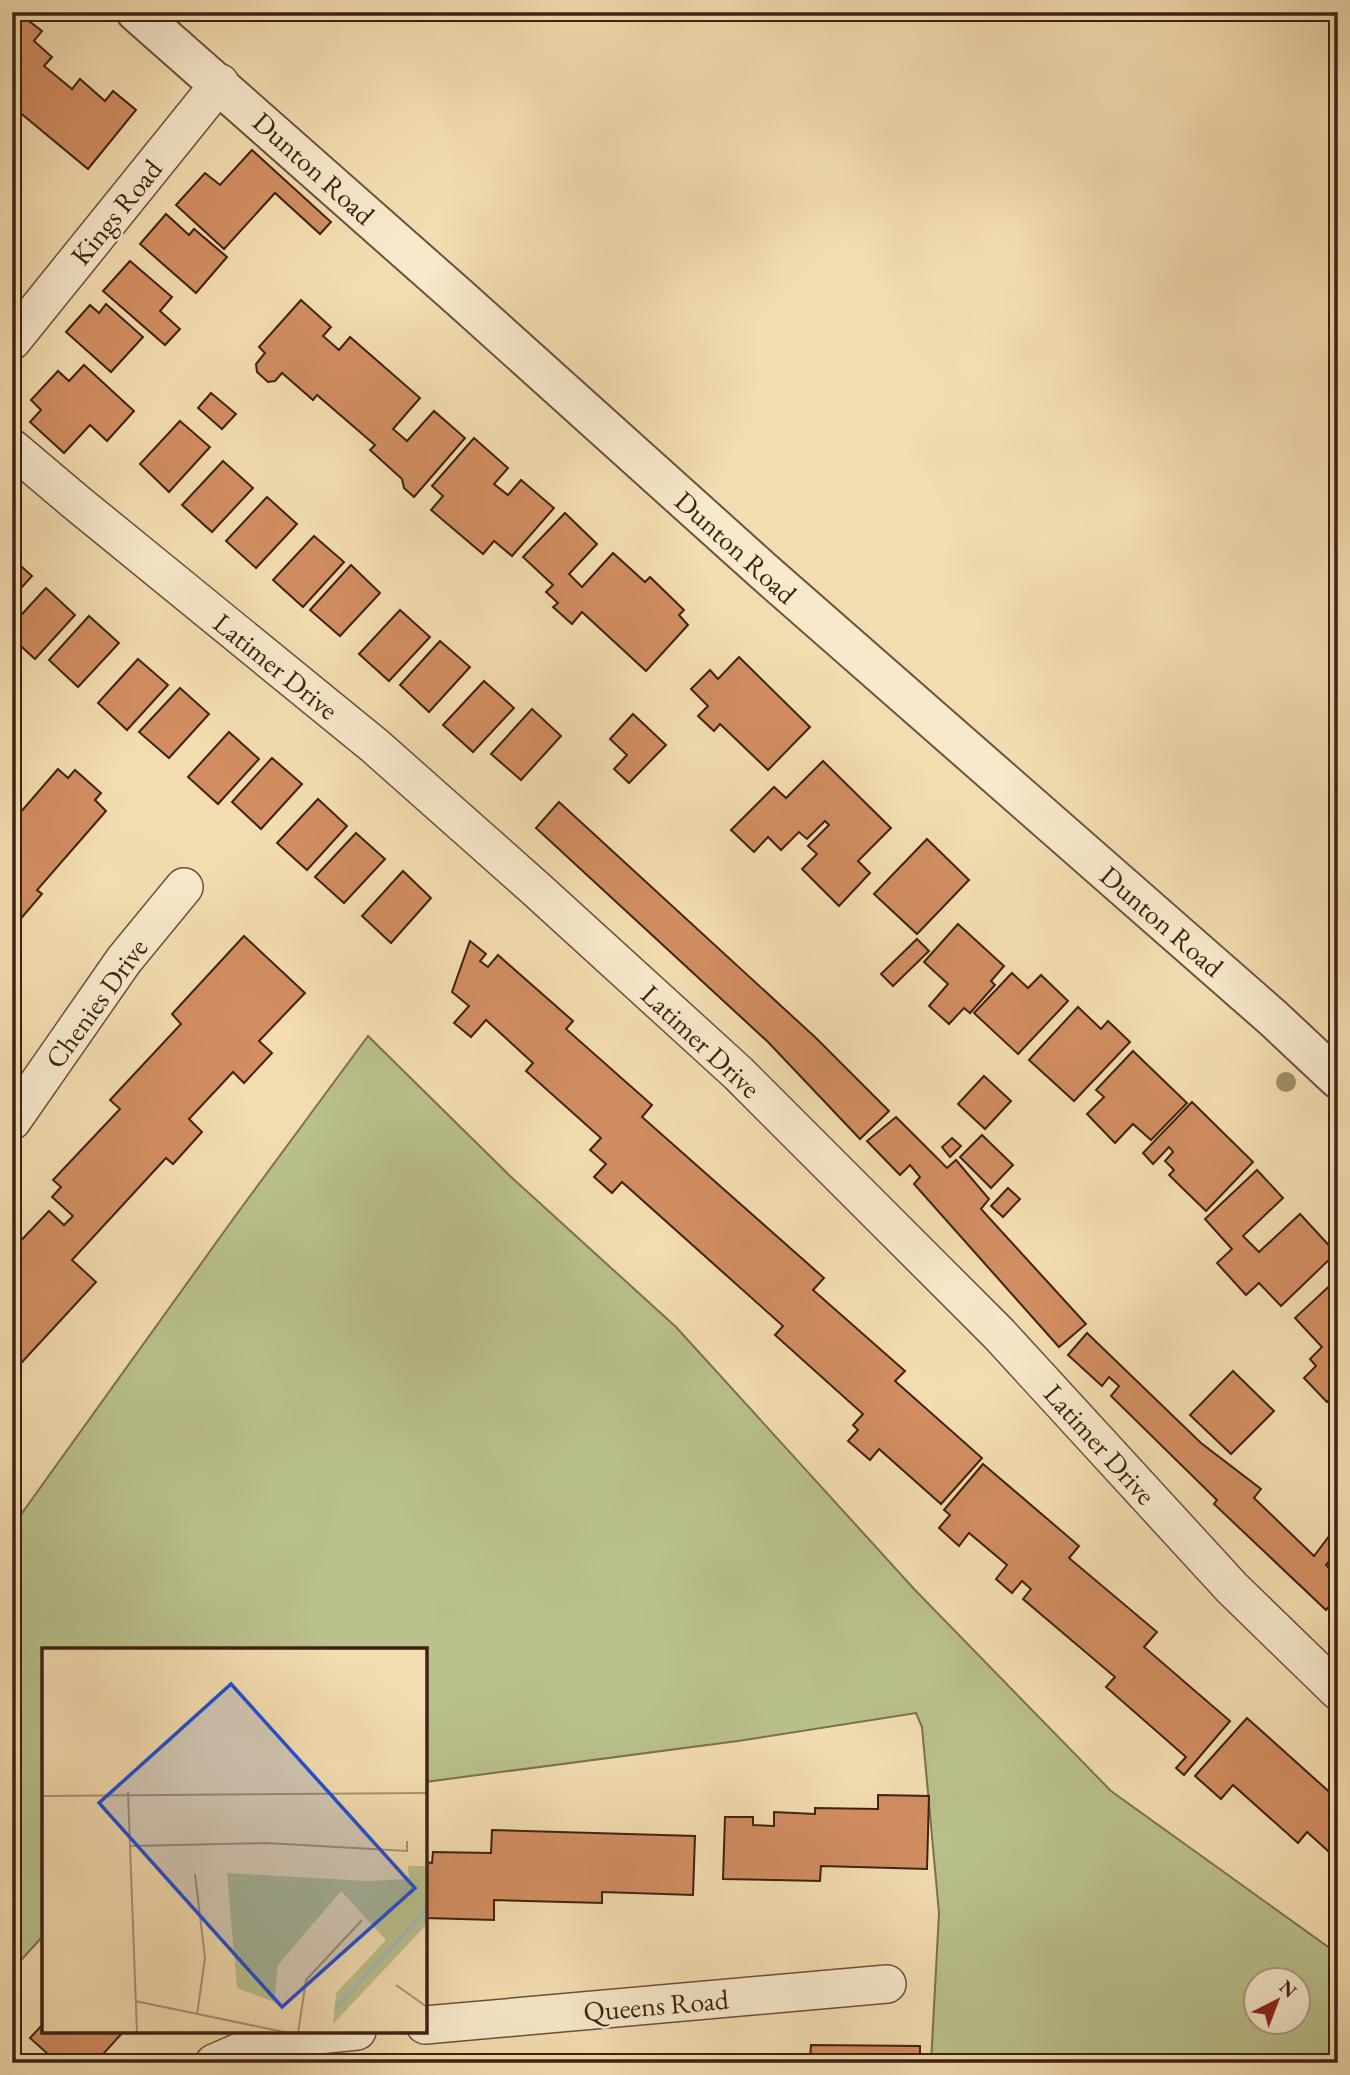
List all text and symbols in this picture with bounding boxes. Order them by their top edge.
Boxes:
street label: Dunton Road [245,104,383,233]
street label: Kings Road [62,151,170,272]
street label: Dunton Road [667,483,805,612]
street label: Latimer Drive [206,605,346,727]
street label: Dunton Road [1093,857,1232,985]
street label: Chenies Drive [37,931,155,1075]
street label: Latimer Drive [634,976,768,1106]
street label: Latimer Drive [1036,1376,1164,1512]
inset map [42,1648,427,2033]
north arrow [1242,1966,1312,2036]
text: N [1274,1974,1303,2004]
street label: Queens Road [582,1981,731,2029]

